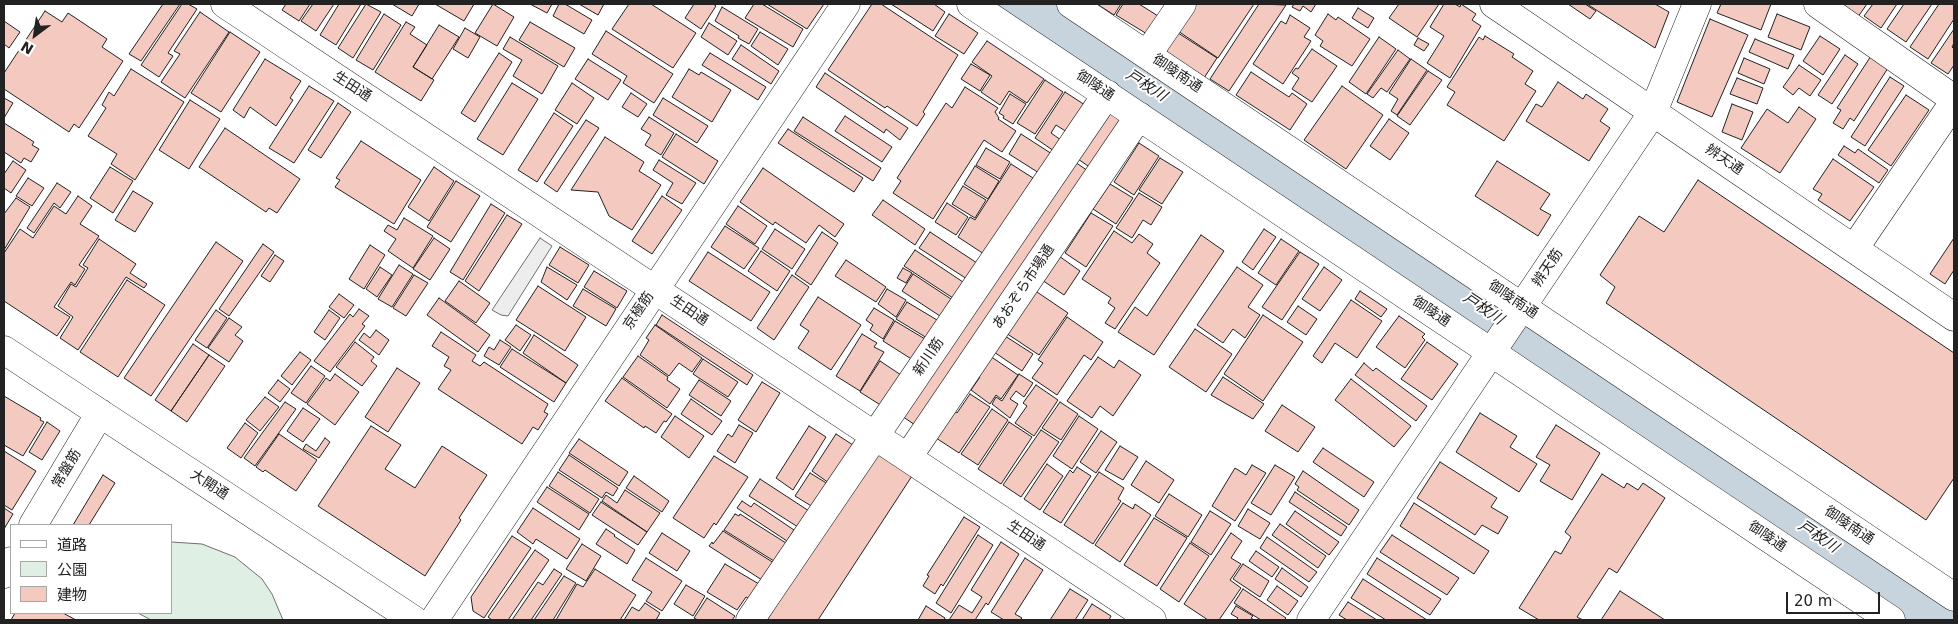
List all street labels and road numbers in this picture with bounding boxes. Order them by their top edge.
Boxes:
street label: 御陵南通 [1149,51,1205,97]
street label: 御陵通 [1073,67,1117,105]
street label: 生田通 [330,69,374,105]
street label: 辨天通 [1702,141,1746,179]
street label: あおぞら市場通 [990,242,1058,332]
street label: 辨天筋 [1529,246,1567,290]
street label: 御陵南通 [1485,277,1541,323]
street label: 京極筋 [620,289,658,333]
street label: 生田通 [667,292,711,330]
street label: 御陵通 [1409,293,1453,331]
street label: 新川筋 [910,335,948,379]
street label: 常盤筋 [49,447,85,491]
street label: 大開通 [187,467,231,503]
street label: 御陵南通 [1821,503,1877,549]
street label: 生田通 [1004,517,1048,555]
street label: 御陵通 [1745,518,1789,556]

